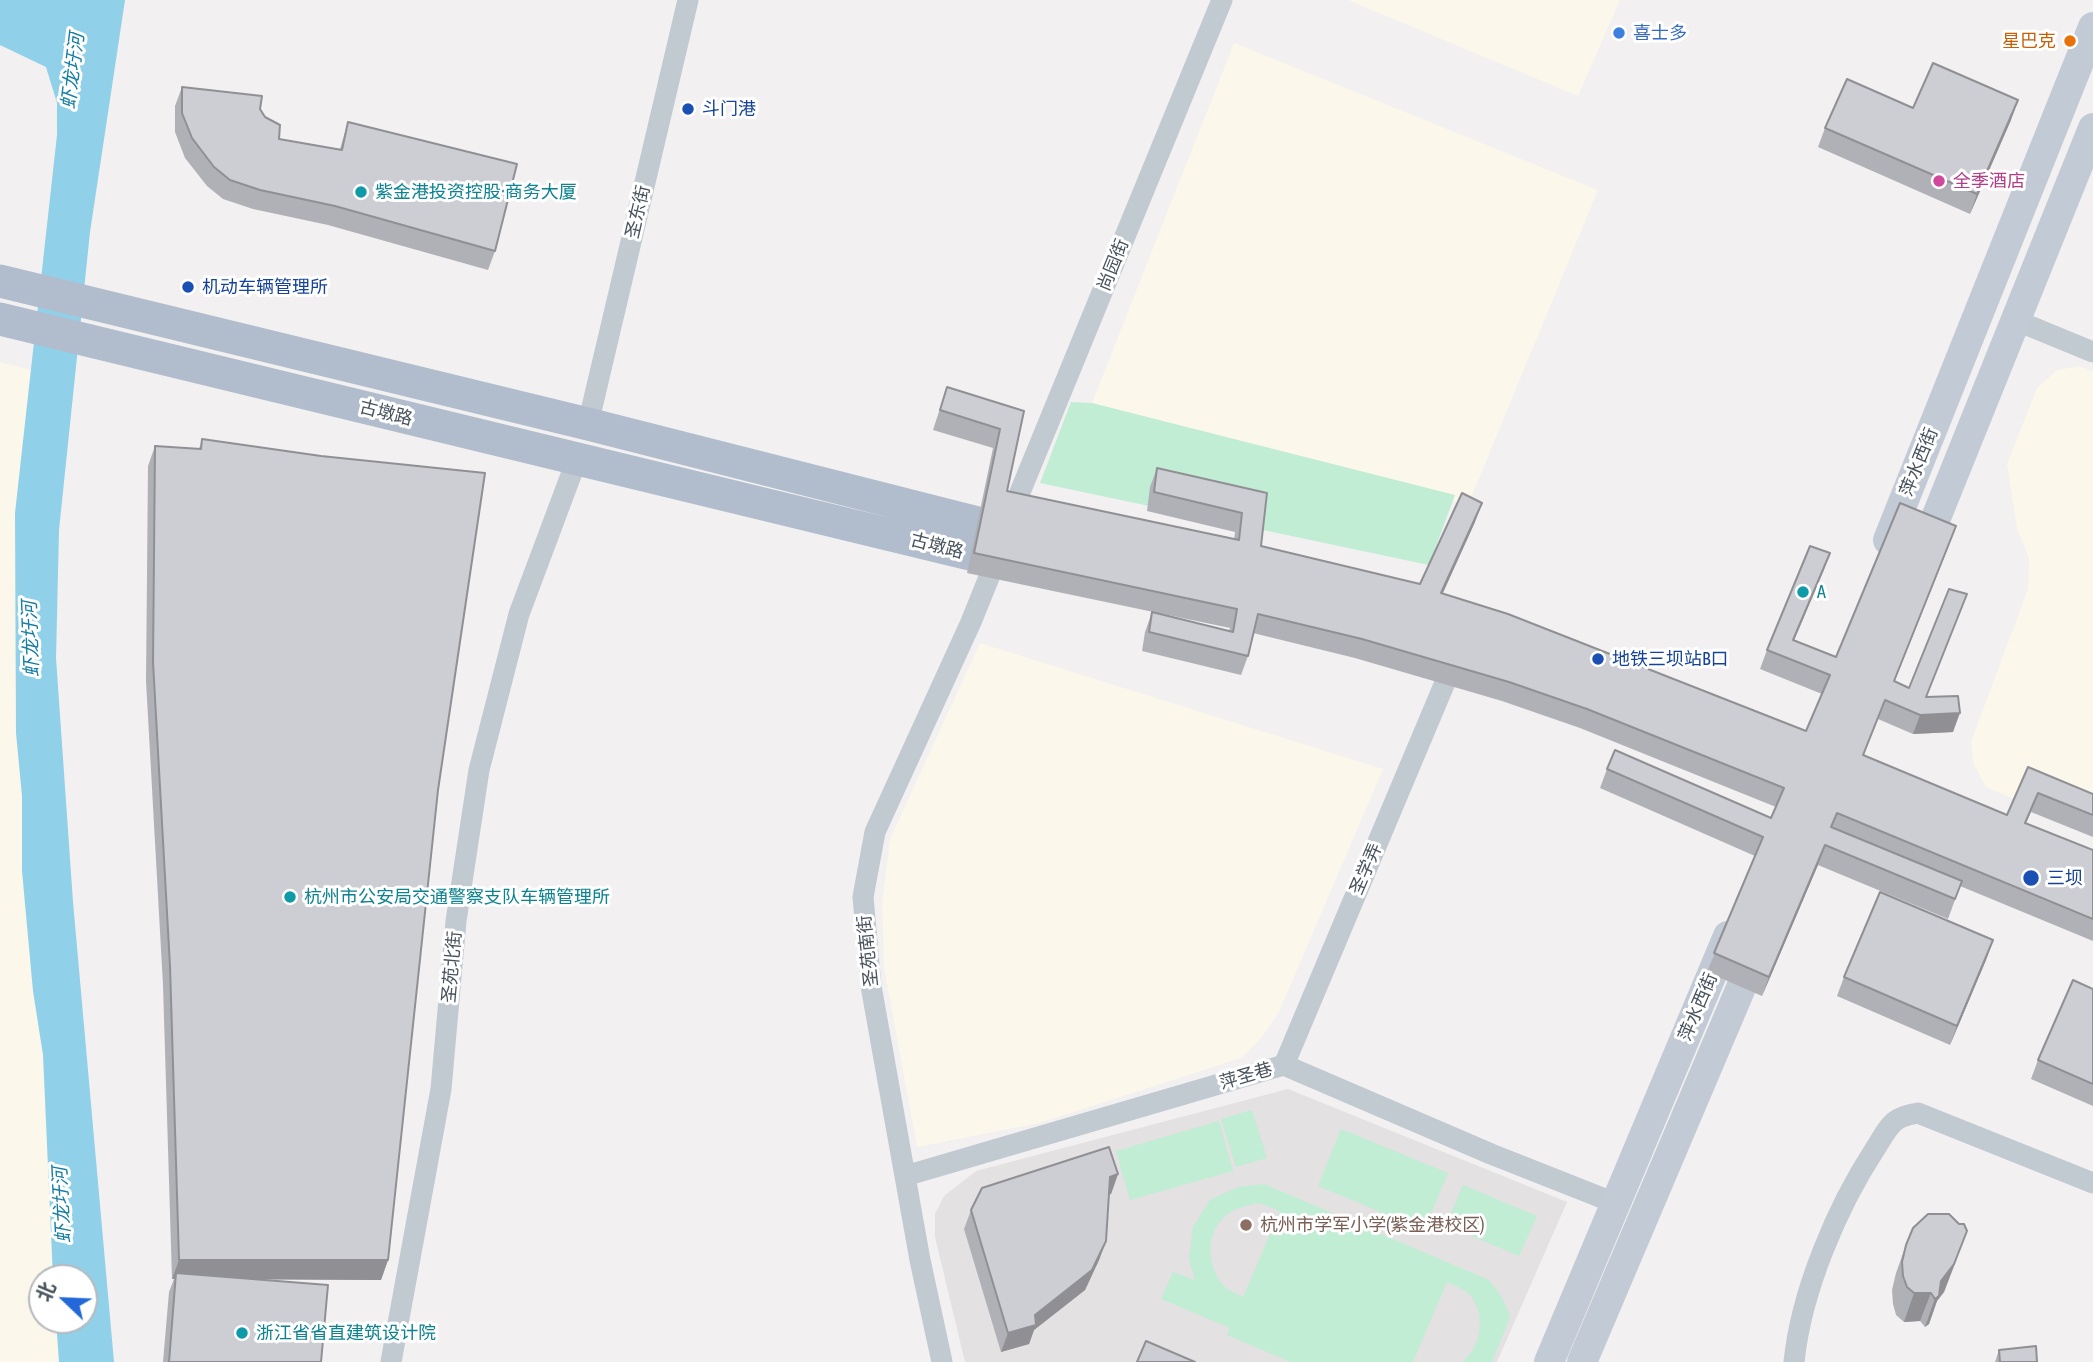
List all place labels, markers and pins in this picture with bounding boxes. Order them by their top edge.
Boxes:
place label: 喜士多 [1633,22,1687,44]
marker: 喜士多 [1611,25,1627,41]
place label: 星巴克 [2002,30,2056,52]
marker: 星巴克 [2062,33,2078,49]
place label: 斗门港 [702,98,756,120]
marker: 斗门港 [680,101,696,117]
place label: 全季酒店 [1953,170,2025,192]
marker: 全季酒店 [1931,173,1947,189]
place label: 紫金港投资控股·商务大厦 [375,181,577,203]
marker: 紫金港投资控股·商务大厦 [353,184,369,200]
place label: 机动车辆管理所 [202,276,328,298]
marker: 机动车辆管理所 [180,279,196,295]
place label: A [1817,581,1826,603]
marker: A [1795,584,1811,600]
place label: 地铁三坝站B口 [1612,648,1729,670]
marker: 地铁三坝站B口 [1590,651,1606,667]
place label: 三坝 [2047,867,2083,889]
marker: 三坝 [2021,868,2041,888]
place label: 杭州市公安局交通警察支队车辆管理所 [304,886,610,908]
marker: 杭州市公安局交通警察支队车辆管理所 [282,889,298,905]
place label: 杭州市学军小学(紫金港校区) [1260,1214,1485,1236]
marker: 杭州市学军小学(紫金港校区) [1238,1217,1254,1233]
place label: 浙江省省直建筑设计院 [256,1322,436,1344]
marker: 浙江省省直建筑设计院 [234,1325,250,1341]

